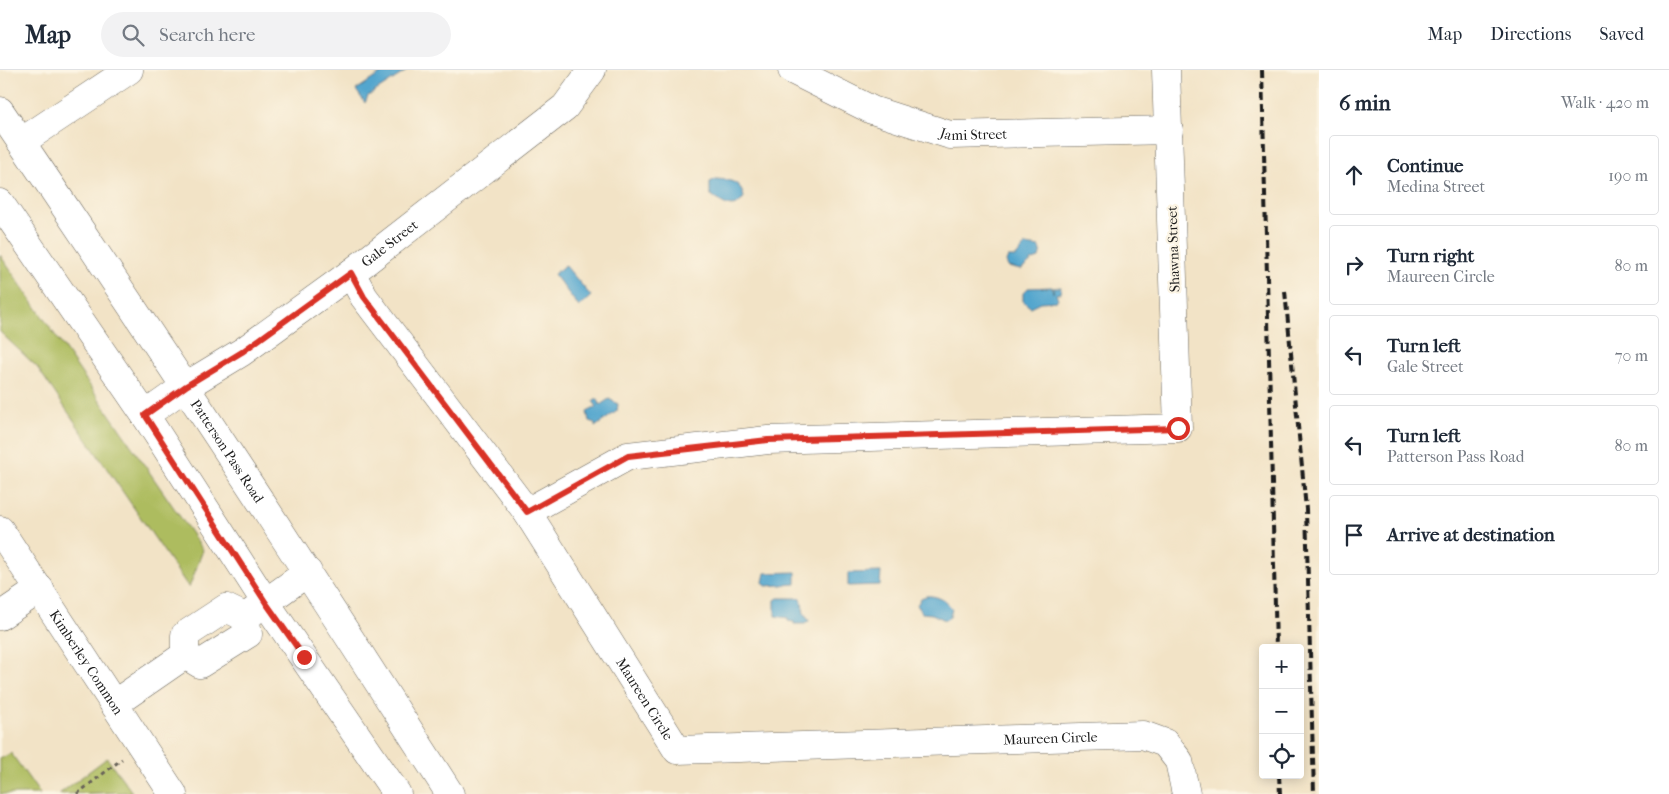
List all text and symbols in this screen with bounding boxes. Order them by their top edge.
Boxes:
search box [101,12,451,57]
text: Map [25,21,71,49]
icon: search [119,21,147,49]
text: Search here [159,24,255,46]
text: Map [1428,24,1462,45]
text: Directions [1490,24,1571,45]
text: Saved [1599,24,1644,45]
text: 6 min [1339,91,1391,115]
text: Walk · 420 m [1561,93,1649,112]
street label: Jami Street [937,124,1007,144]
text: Continue [1387,155,1463,177]
icon: ahead [1340,161,1368,189]
text: 190 m [1608,166,1648,185]
text: Medina Street [1387,177,1485,196]
street label: Shawna Street [1163,206,1184,292]
street label: Gale Street [358,216,421,271]
text: Turn right [1387,245,1474,267]
icon: right [1340,251,1368,279]
text: 80 m [1614,256,1648,275]
text: Maureen Circle [1387,267,1495,286]
text: Turn left [1387,335,1461,357]
icon: left [1340,341,1368,369]
text: 70 m [1615,346,1648,365]
text: Gale Street [1387,357,1464,376]
street label: Patterson Pass Road [187,396,267,506]
route start [1167,417,1190,440]
text: Turn left [1387,425,1461,447]
icon: left [1340,431,1368,459]
text: 80 m [1614,436,1648,455]
text: Patterson Pass Road [1387,447,1524,466]
icon: arrive [1340,521,1368,549]
text: Arrive at destination [1387,524,1555,546]
street label: Kimberley Common [46,607,127,718]
map controls [1259,644,1304,779]
button: + [1259,644,1304,689]
route end [293,646,316,669]
street label: Maureen Circle [612,655,677,744]
button: − [1259,689,1304,734]
street label: Maureen Circle [1003,728,1098,748]
button: locate [1259,734,1304,779]

